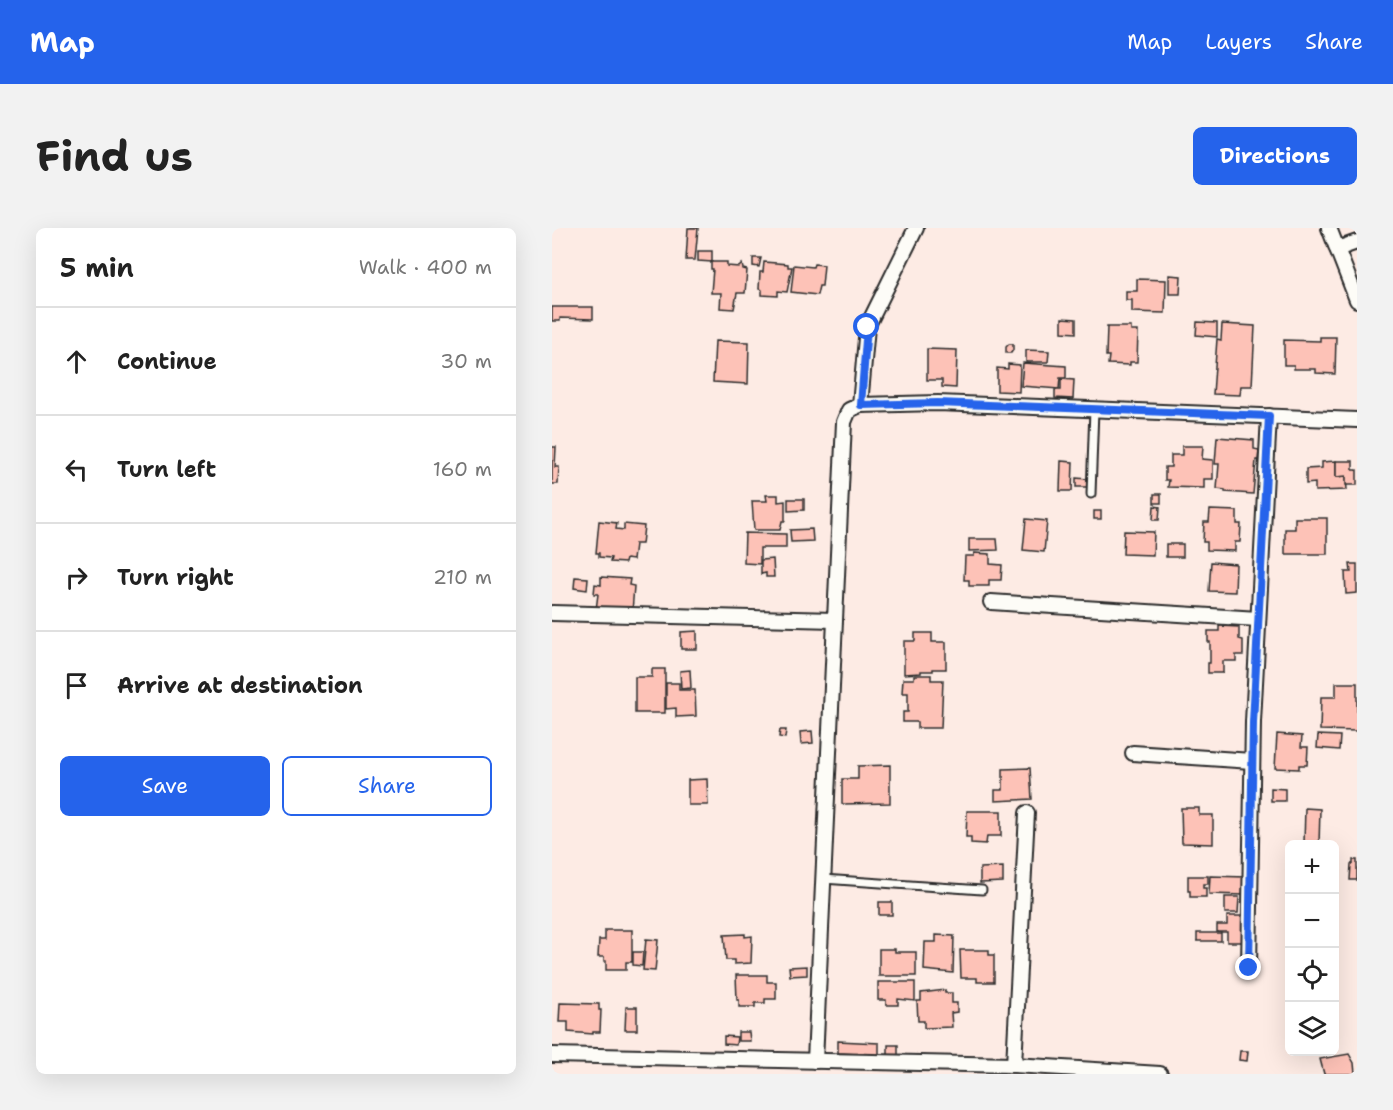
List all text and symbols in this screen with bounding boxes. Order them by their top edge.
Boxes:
text: Map [30,23,95,61]
text: Map [1127,28,1172,56]
text: Layers [1205,28,1272,56]
text: Share [1305,28,1363,56]
button: Directions [1193,127,1357,185]
text: Find us [36,128,193,184]
text: 5 min [60,250,134,285]
text: Walk · 400 m [359,254,492,280]
route start [853,313,879,339]
icon: ahead [60,345,93,378]
text: Continue [117,347,217,376]
text: 30 m [440,348,492,374]
icon: left [60,453,93,486]
text: Turn left [117,455,216,484]
text: 160 m [433,456,492,482]
icon: right [60,561,93,594]
text: Turn right [117,563,234,592]
text: 210 m [433,564,492,590]
icon: arrive [60,669,93,702]
text: Arrive at destination [117,671,363,700]
button: Save [60,756,270,816]
button: Share [282,756,492,816]
map controls [1285,840,1339,1056]
button: + [1285,840,1339,894]
button: − [1285,894,1339,948]
button: locate [1285,948,1339,1002]
route end [1235,954,1261,980]
button: layers [1285,1002,1339,1056]

